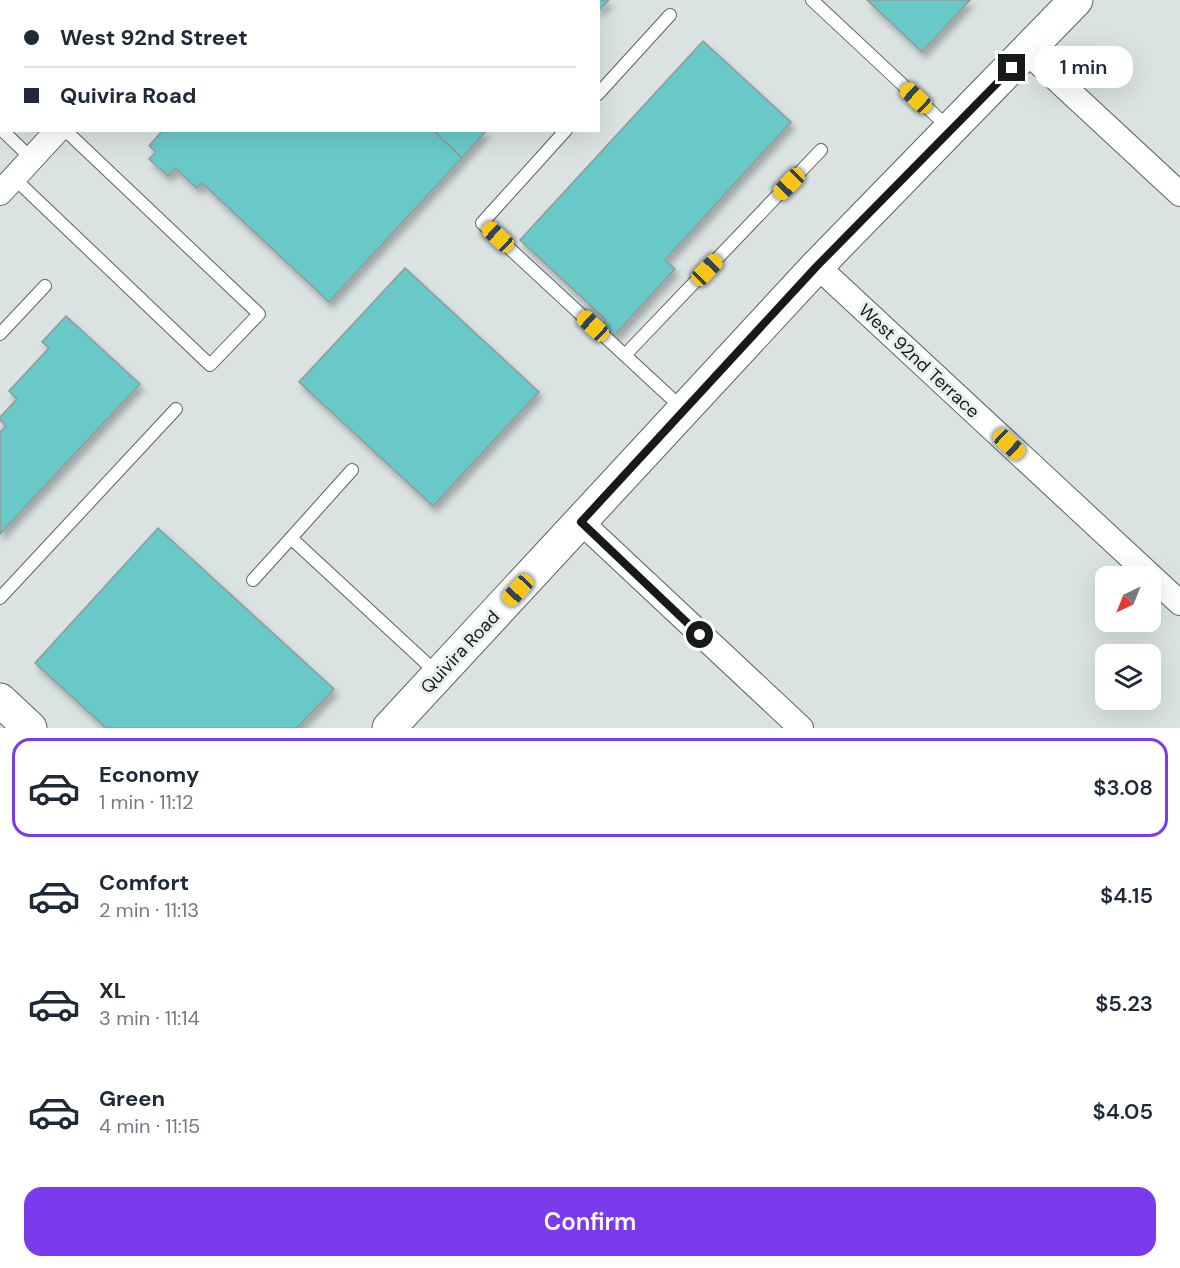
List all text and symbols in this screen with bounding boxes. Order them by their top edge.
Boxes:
text: West 92nd Street [60,23,248,52]
callout: 1 min [1033,47,1132,89]
route end [998,54,1025,81]
text: 1 min [1060,54,1107,80]
car [897,79,935,117]
text: Quivira Road [60,81,196,110]
car [770,165,808,203]
car [479,218,517,256]
car [688,251,726,289]
street label: West 92nd Terrace [853,299,985,423]
car [574,307,612,345]
car [990,425,1028,463]
north arrow [1095,566,1161,632]
map controls [1095,566,1161,710]
car [499,571,537,609]
street label: Quivira Road [415,605,505,699]
route start [686,621,713,648]
button: layers [1095,644,1161,710]
text: Economy [99,760,199,789]
icon: car [27,761,81,815]
text: $3.08 [1093,773,1153,802]
text: 1 min · 11:12 [99,789,194,815]
text: Comfort [99,868,189,897]
icon: car [27,869,81,923]
text: $4.15 [1100,881,1153,910]
text: 2 min · 11:13 [99,897,199,923]
text: XL [99,976,126,1005]
icon: car [27,977,81,1031]
text: $5.23 [1095,989,1153,1018]
text: 3 min · 11:14 [99,1005,200,1031]
text: Green [99,1084,165,1113]
icon: car [27,1085,81,1139]
text: $4.05 [1093,1097,1153,1126]
text: 4 min · 11:15 [99,1113,200,1139]
button: Confirm [24,1187,1156,1256]

